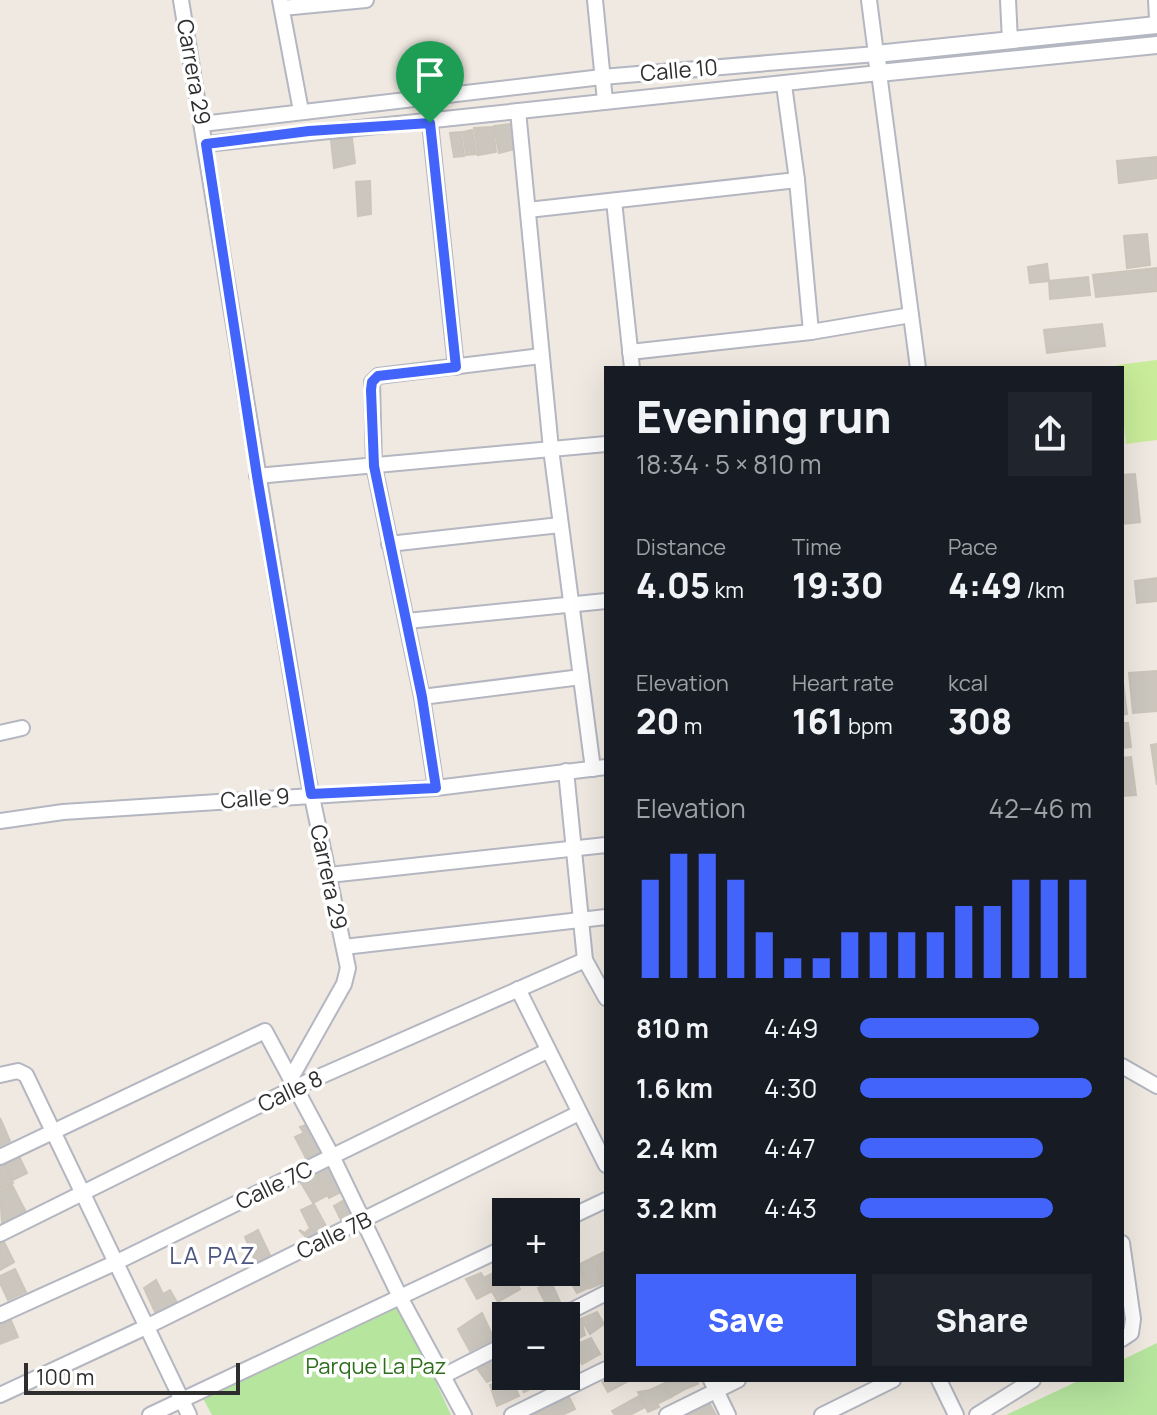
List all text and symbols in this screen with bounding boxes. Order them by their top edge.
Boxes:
street label: Carrera 29 [170,17,218,127]
pin [396,41,464,123]
street label: Calle 10 [639,52,719,88]
icon: arrive [408,53,452,97]
text: Evening run [636,386,892,446]
button: share [1008,392,1092,476]
text: 18:34 · 5 × 810 m [636,446,821,482]
text: Distance [636,532,726,562]
text: Time [792,532,842,562]
text: Pace [948,532,998,562]
text: 4.05 [636,562,710,608]
text: 19:30 [792,562,884,608]
text: 4:49 [948,562,1022,608]
text: km [710,575,744,605]
text: /km [1022,575,1065,605]
text: Elevation [636,668,729,698]
text: Heart rate [792,668,894,698]
text: kcal [948,668,988,698]
text: 20 [636,698,679,744]
text: 161 [792,698,844,744]
text: 308 [948,698,1012,744]
text: m [679,711,703,741]
text: bpm [844,711,893,741]
street label: Calle 9 [219,781,291,815]
text: Elevation [636,790,746,826]
text: 42–46 m [989,790,1092,826]
street label: Carrera 29 [303,822,355,932]
text: 810 m [636,1010,709,1046]
text: 4:49 [764,1010,818,1046]
street label: Calle 8 [253,1063,327,1119]
text: 1.6 km [636,1070,713,1106]
text: 4:30 [764,1070,817,1106]
text: 2.4 km [636,1130,718,1166]
text: 4:47 [764,1130,815,1166]
street label: Calle 7C [230,1153,318,1217]
text: 3.2 km [636,1190,717,1226]
text: 4:43 [764,1190,817,1226]
map controls [492,1198,580,1390]
button: + [492,1198,580,1286]
street label: Calle 7B [291,1204,377,1266]
district label: LA PAZ [169,1238,257,1271]
button: Save [636,1274,856,1366]
button: Share [872,1274,1092,1366]
button: − [492,1302,580,1390]
park label: Parque La Paz [306,1351,446,1381]
scale bar [24,1359,240,1395]
text: 100 m [36,1362,94,1392]

